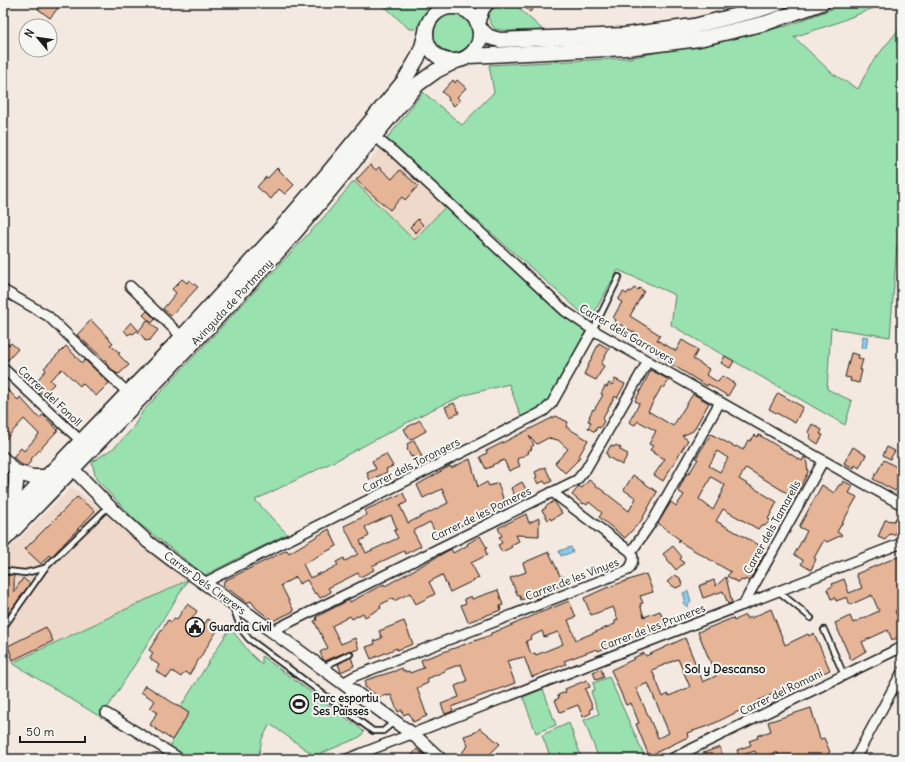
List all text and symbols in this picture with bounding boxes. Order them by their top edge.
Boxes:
north arrow [18,18,58,58]
text: N [21,26,37,40]
street label: Avinguda de Portmany [188,256,276,348]
street label: Carrer dels Garrovers [577,301,677,367]
street label: Carrer del Fonoll [15,363,85,429]
street label: Carrer dels Torongers [360,434,462,496]
street label: Carrer dels Tamarells [740,478,804,576]
street label: Carrer de les Pomeres [429,484,533,544]
street label: Carrer Dels Cirerers [161,548,249,618]
street label: Carrer de les Vinyes [523,555,621,603]
street label: Carrer de les Pruneres [599,601,707,653]
public building icon: Guardia Civil [184,616,206,638]
place label: Guardia Civil [209,620,272,634]
district label: Sol y Descanso [684,661,766,677]
street label: Carrer del Romani [737,666,825,718]
place label: Parc esportiu Ses Païsses [313,691,379,718]
sports icon: Parc esportiu Ses Païsses [288,693,310,715]
scale bar [20,718,85,744]
text: 50 m [26,724,55,739]

